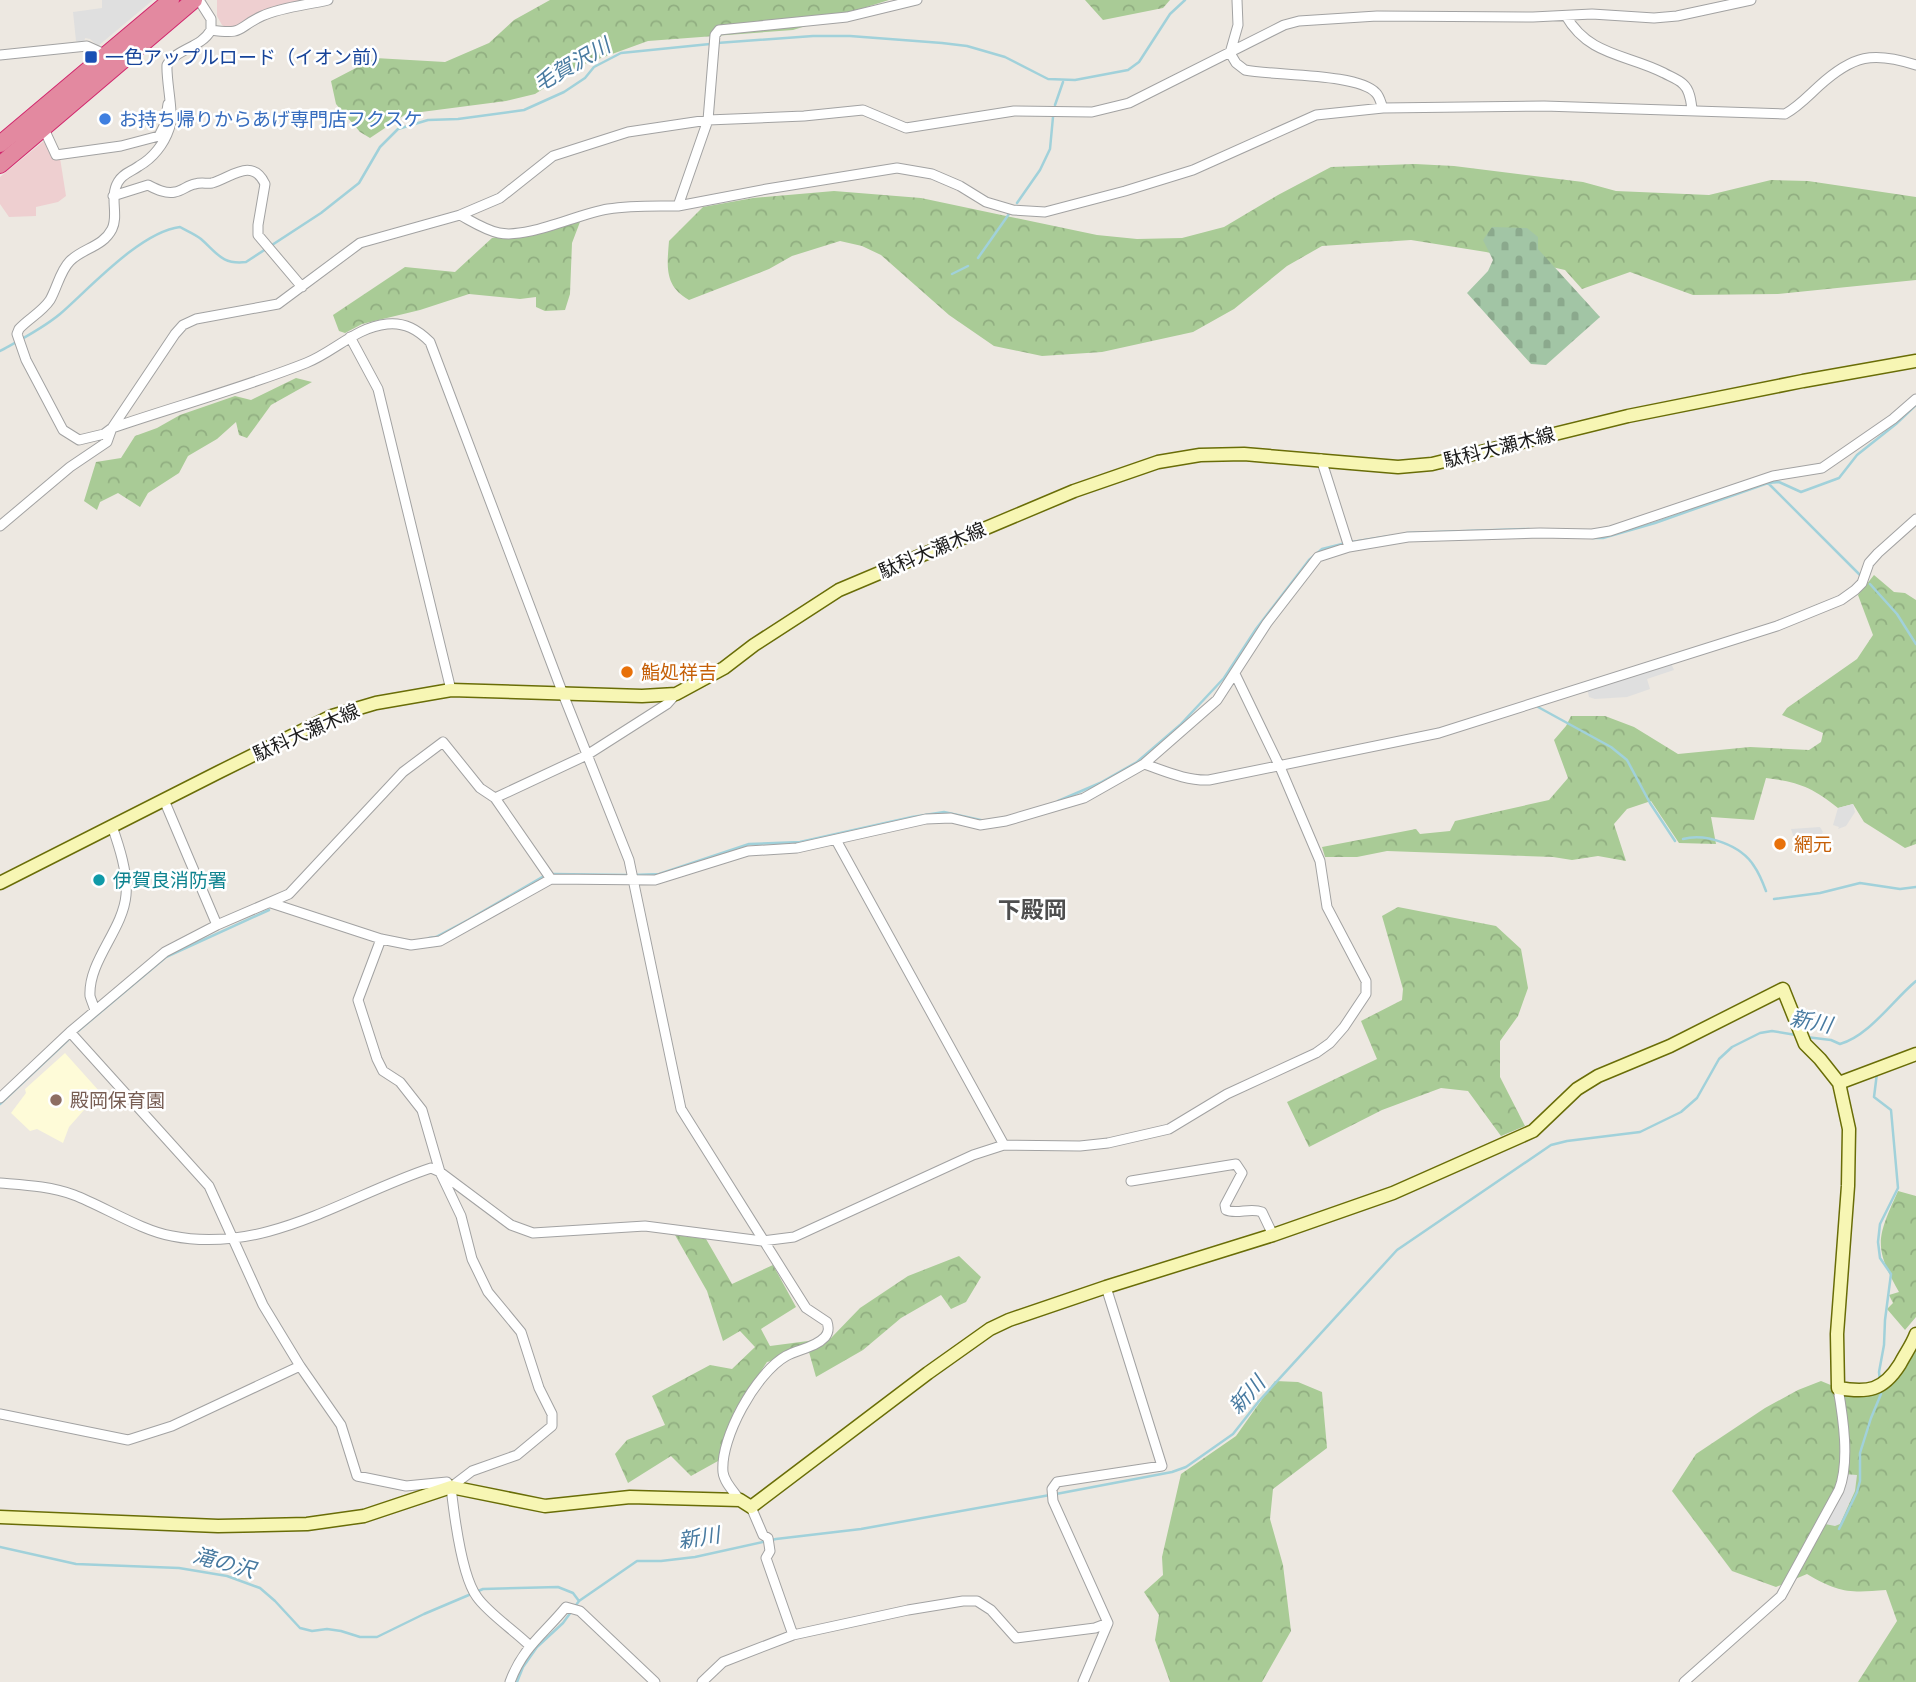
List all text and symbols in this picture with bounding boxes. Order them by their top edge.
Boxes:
water label: 毛賀沢川 [529,32,617,97]
place label: 一色アップルロード（イオン前） [105,46,390,69]
marker: 一色アップルロード（イオン前） [83,49,99,65]
place label: お持ち帰りからあげ専門店フクスケ [119,108,422,131]
marker: お持ち帰りからあげ専門店フクスケ [97,111,113,127]
street label: 駄科大瀬木線 [1441,423,1557,472]
street label: 駄科大瀬木線 [875,518,989,583]
place label: 鮨処祥吉 [641,661,717,684]
marker: 鮨処祥吉 [619,664,635,680]
street label: 駄科大瀬木線 [249,699,363,766]
place label: 網元 [1794,833,1832,856]
marker: 網元 [1772,836,1788,852]
place label: 伊賀良消防署 [113,869,227,892]
marker: 伊賀良消防署 [91,872,107,888]
district label: 下殿岡 [998,896,1067,924]
water label: 新川 [1788,1005,1836,1039]
place label: 殿岡保育園 [70,1089,165,1112]
marker: 殿岡保育園 [48,1092,64,1108]
water label: 新川 [1223,1369,1272,1419]
water label: 新川 [676,1522,724,1554]
water label: 滝の沢 [190,1542,261,1584]

